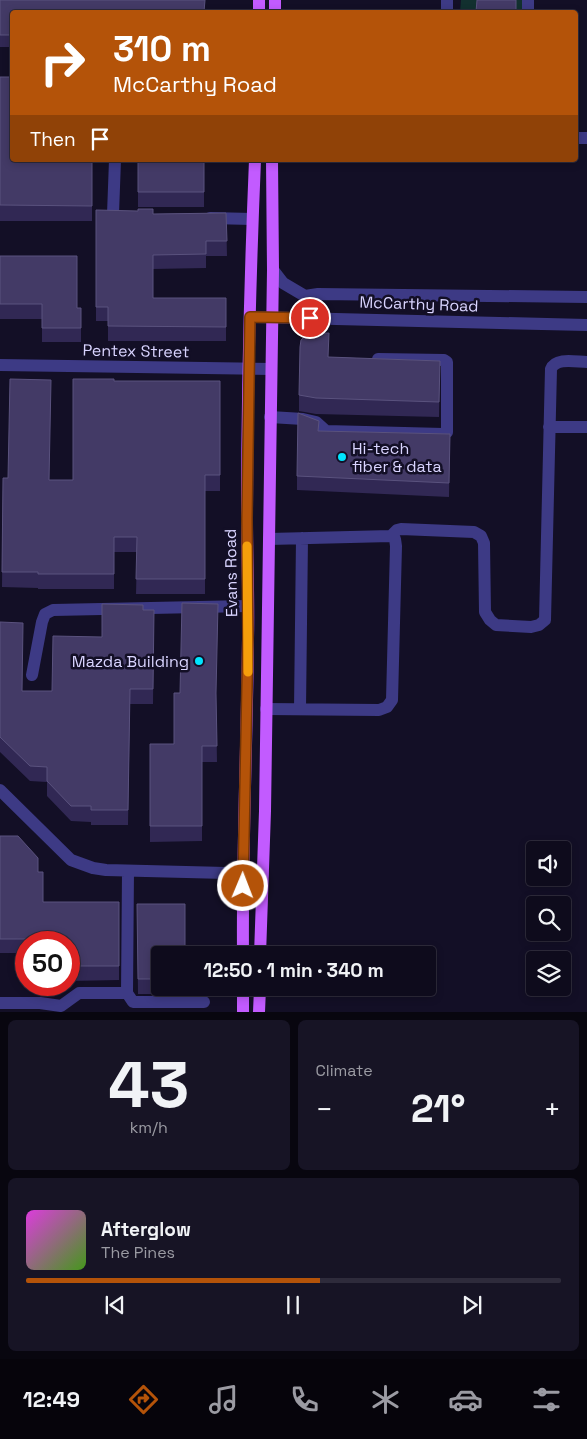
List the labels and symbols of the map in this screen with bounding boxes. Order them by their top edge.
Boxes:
street label: McCarthy Road [359,291,479,317]
pin [289,297,331,339]
street label: Pentex Street [82,340,190,362]
place label: Hi-tech fiber & data [352,438,442,477]
marker: Hi-tech fiber & data [336,451,348,463]
street label: Evans Road [220,529,242,617]
place label: Mazda Building [72,651,189,672]
marker: Mazda Building [193,655,205,667]
position arrow [216,859,268,911]
speed limit sign: 50 [15,931,80,996]

